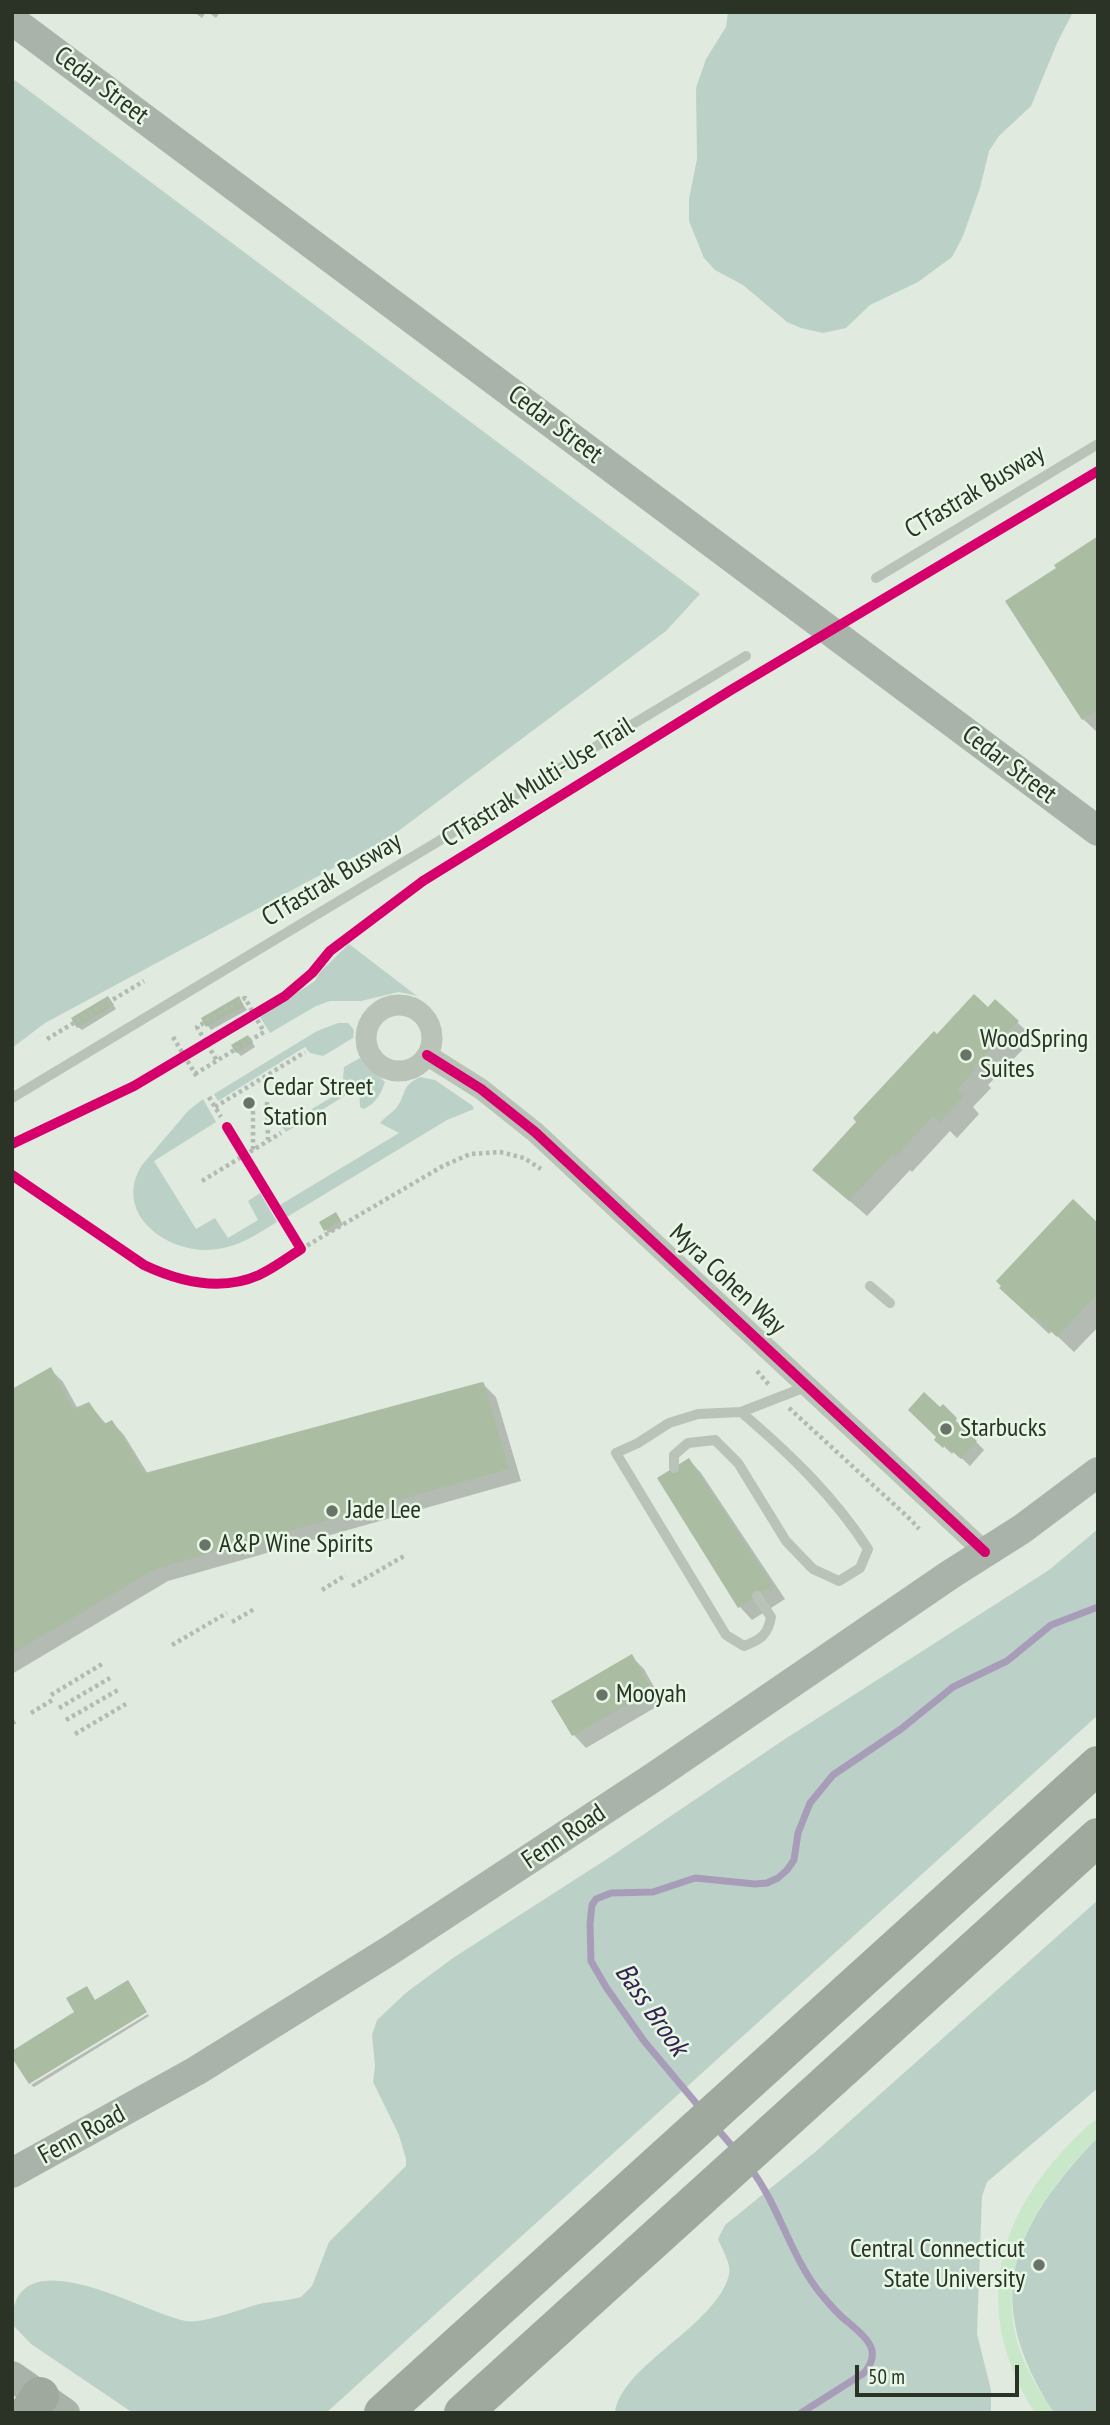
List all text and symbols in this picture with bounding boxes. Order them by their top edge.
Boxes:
street label: Cedar Street [48,40,154,132]
street label: Cedar Street [502,379,608,471]
street label: CTfastrak Busway [900,438,1050,546]
street label: CTfastrak Multi-Use Trail [436,711,640,855]
street label: Cedar Street [956,719,1062,811]
street label: CTfastrak Busway [257,826,407,934]
place label: WoodSpring Suites [980,1024,1088,1086]
marker: WoodSpring Suites [958,1047,974,1063]
place label: Cedar Street Station [263,1072,373,1134]
marker: Cedar Street Station [241,1095,257,1111]
street label: Myra Cohen Way [662,1218,792,1342]
place label: Starbucks [960,1413,1047,1445]
marker: Starbucks [938,1421,954,1437]
place label: Jade Lee [346,1495,421,1527]
marker: Jade Lee [324,1503,340,1519]
place label: A&P Wine Spirits [219,1529,373,1561]
marker: A&P Wine Spirits [197,1537,213,1553]
place label: Mooyah [616,1679,686,1711]
marker: Mooyah [594,1687,610,1703]
street label: Fenn Road [516,1798,612,1876]
water label: Bass Brook [607,1957,695,2063]
street label: Fenn Road [33,2099,131,2171]
place label: Central Connecticut State University [850,2234,1025,2296]
marker: Central Connecticut State University [1031,2257,1047,2273]
scale bar [858,2352,1023,2396]
text: 50 m [868,2363,905,2390]

